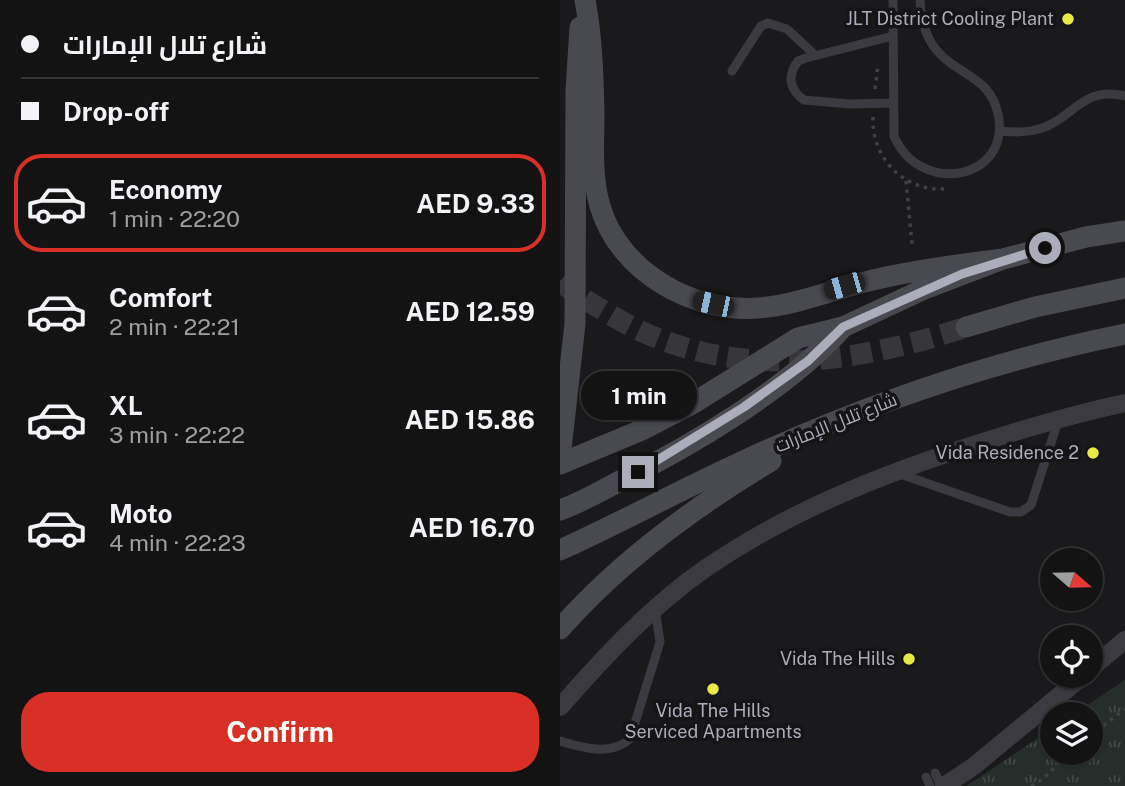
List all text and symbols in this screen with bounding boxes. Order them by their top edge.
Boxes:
place label: JLT District Cooling Plant [846,8,1054,29]
marker: JLT District Cooling Plant [1060,11,1076,27]
text: شارع تلال الإمارات [63,29,267,60]
text: Drop-off [63,96,169,127]
icon: car [25,172,88,235]
text: Economy [109,174,222,205]
text: AED 9.33 [416,188,535,219]
text: 1 min · 22:20 [109,205,240,232]
route start [1029,232,1061,264]
car [821,270,868,302]
icon: car [25,280,88,343]
text: Comfort [109,282,212,313]
car [691,289,736,319]
text: AED 12.59 [406,296,535,327]
text: 2 min · 22:21 [109,313,240,340]
callout: 1 min [580,370,696,420]
text: 1 min [611,382,667,409]
icon: car [25,388,88,451]
street label: شارع تلال الإمارات [772,389,901,458]
text: XL [109,390,143,421]
text: AED 15.86 [405,404,535,435]
text: 3 min · 22:22 [109,421,245,448]
place label: Vida Residence 2 [936,442,1079,463]
marker: Vida Residence 2 [1085,445,1101,461]
route end [622,456,654,488]
icon: car [25,496,88,559]
text: Moto [109,498,172,529]
text: AED 16.70 [409,512,535,543]
text: 4 min · 22:23 [109,529,246,556]
north arrow [1040,548,1102,611]
map controls [1040,548,1103,765]
button: locate [1040,625,1103,688]
place label: Vida The Hills [780,648,895,669]
marker: Vida The Hills [901,651,917,667]
marker: Vida The Hills Serviced Apartments [705,681,721,697]
button: Confirm [21,692,539,772]
place label: Vida The Hills Serviced Apartments [624,700,802,742]
button: layers [1040,702,1103,765]

